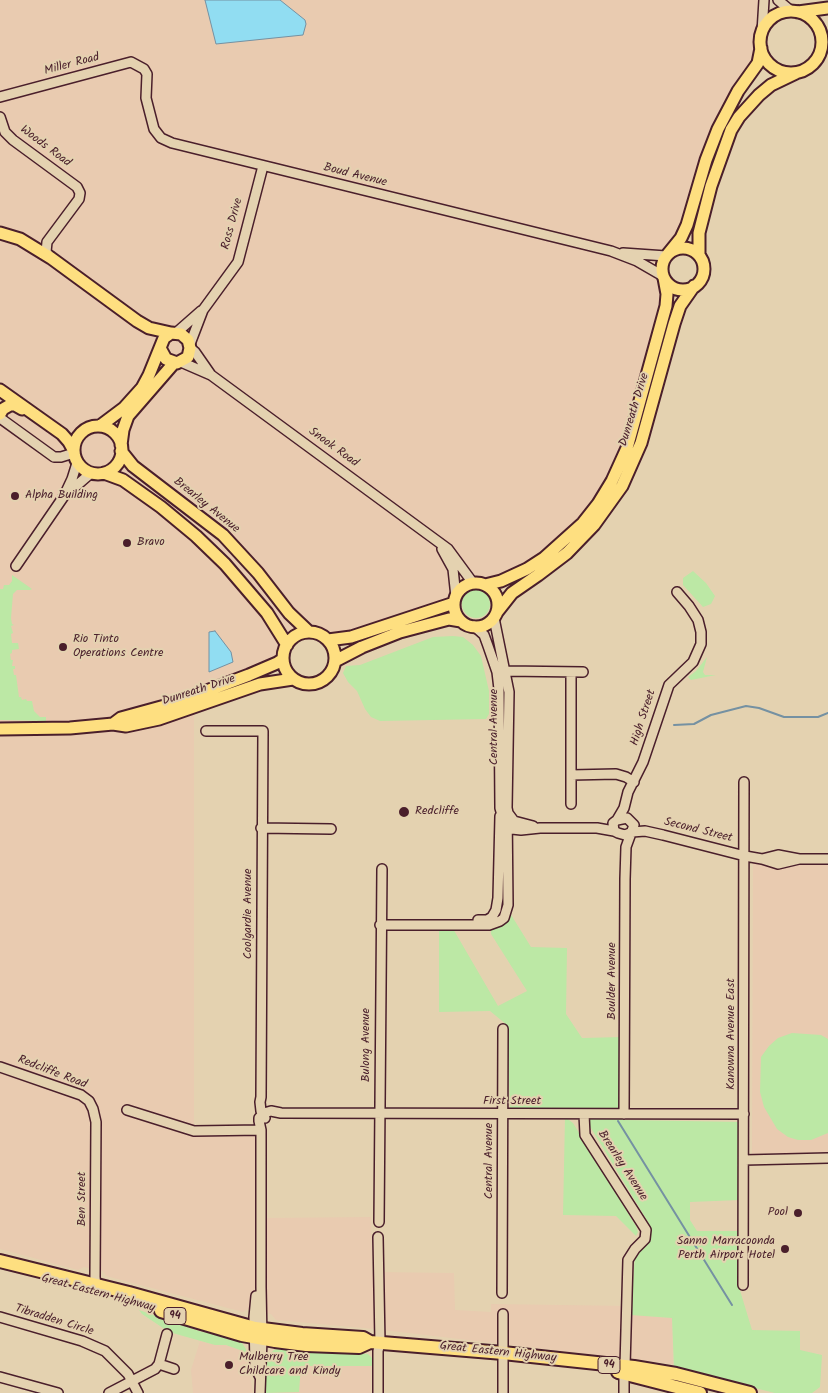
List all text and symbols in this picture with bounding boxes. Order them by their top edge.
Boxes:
street label: Miller Road [43,51,101,79]
street label: Woods Road [17,123,73,171]
street label: Boud Avenue [322,161,388,191]
street label: Ross Drive [219,197,247,251]
street label: Dunreath Drive [617,372,653,448]
street label: Snook Road [305,425,361,471]
street label: Brearley Avenue [170,475,242,537]
place label: Alpha Building [25,489,98,503]
marker: Alpha Building [9,490,21,502]
place label: Bravo [137,536,165,550]
marker: Bravo [121,537,133,549]
place label: Rio Tinto Operations Centre [73,633,163,661]
marker: Rio Tinto Operations Centre [57,641,69,653]
street label: Dunreath Drive [161,672,237,710]
street label: High Street [628,688,660,748]
street label: Central Avenue [488,689,502,765]
marker: Redcliffe [397,805,411,819]
place label: Redcliffe [415,805,459,819]
street label: Second Street [662,816,734,846]
street label: Coolgardie Avenue [242,869,256,959]
street label: Boulder Avenue [606,942,620,1020]
street label: Kanowna Avenue East [725,978,739,1090]
street label: Bulong Avenue [360,1008,374,1082]
street label: Redcliffe Road [15,1053,89,1093]
street label: First Street [483,1095,541,1109]
street label: Central Avenue [483,1123,497,1199]
street label: Brearley Avenue [594,1128,650,1204]
street label: Ben Street [76,1172,90,1226]
place label: Pool [768,1206,788,1220]
marker: Pool [792,1207,804,1219]
place label: Sanno Marracoonda Perth Airport Hotel [677,1235,775,1263]
marker: Sanno Marracoonda Perth Airport Hotel [779,1243,791,1255]
street label: Great Eastern Highway [40,1272,156,1316]
street label: Tibradden Circle [13,1302,95,1340]
road number: 94 [164,1308,186,1324]
street label: Great Eastern Highway [439,1340,557,1366]
place label: Mulberry Tree Childcare and Kindy [239,1351,340,1379]
road number: 94 [598,1356,620,1374]
marker: Mulberry Tree Childcare and Kindy [223,1359,235,1371]

